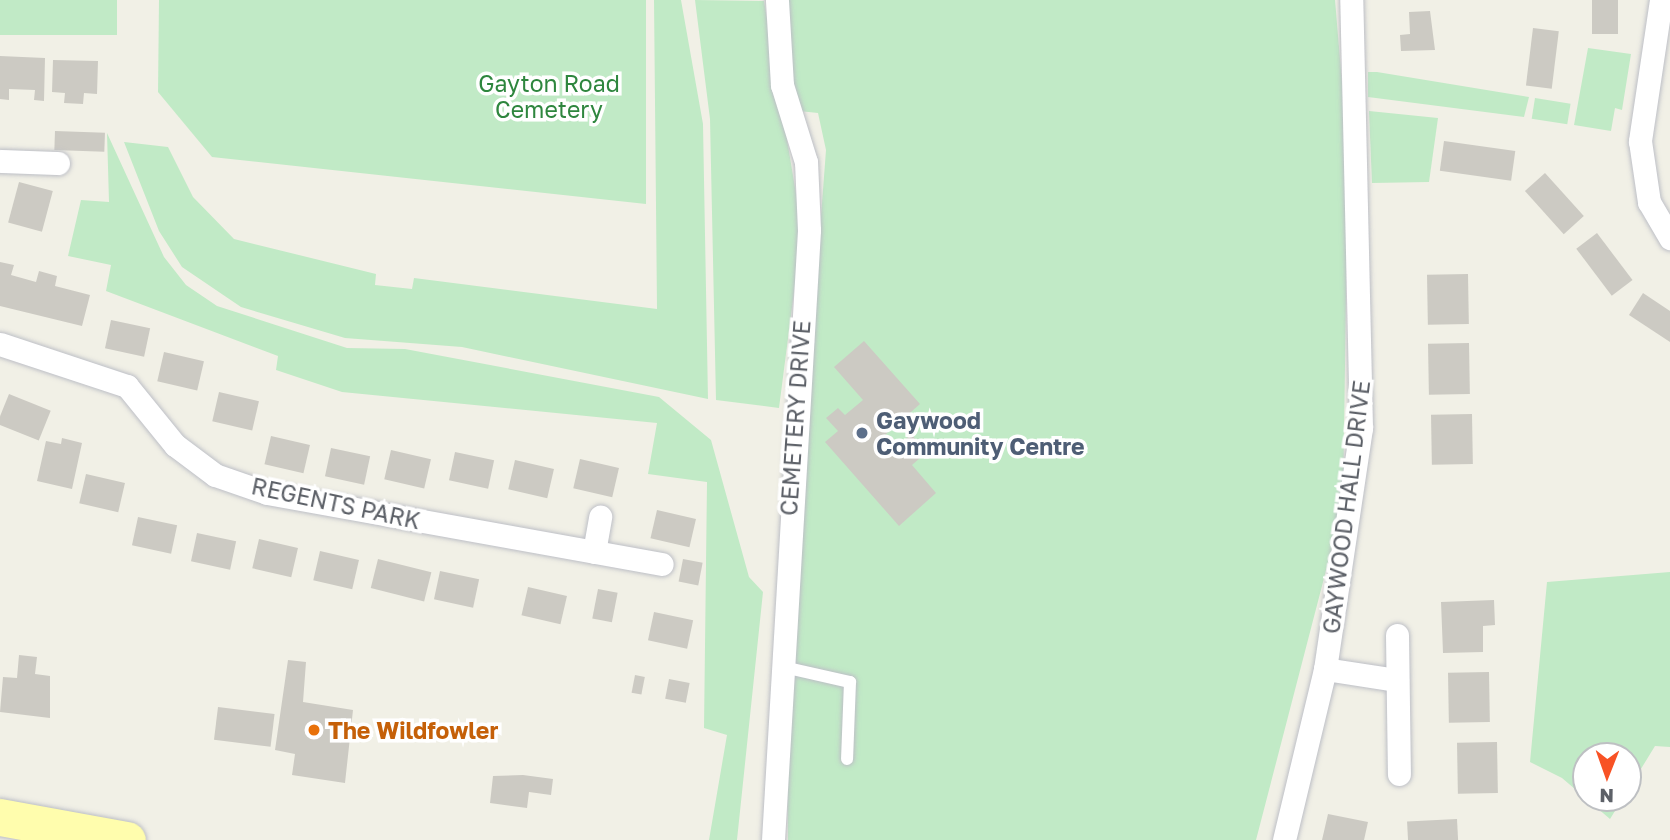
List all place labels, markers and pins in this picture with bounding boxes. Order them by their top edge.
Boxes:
place label: Gaywood Community Centre [876,406,1084,460]
marker: Gaywood Community Centre [854,425,870,441]
place label: The Wildfowler [328,716,498,744]
marker: The Wildfowler [306,722,322,738]

